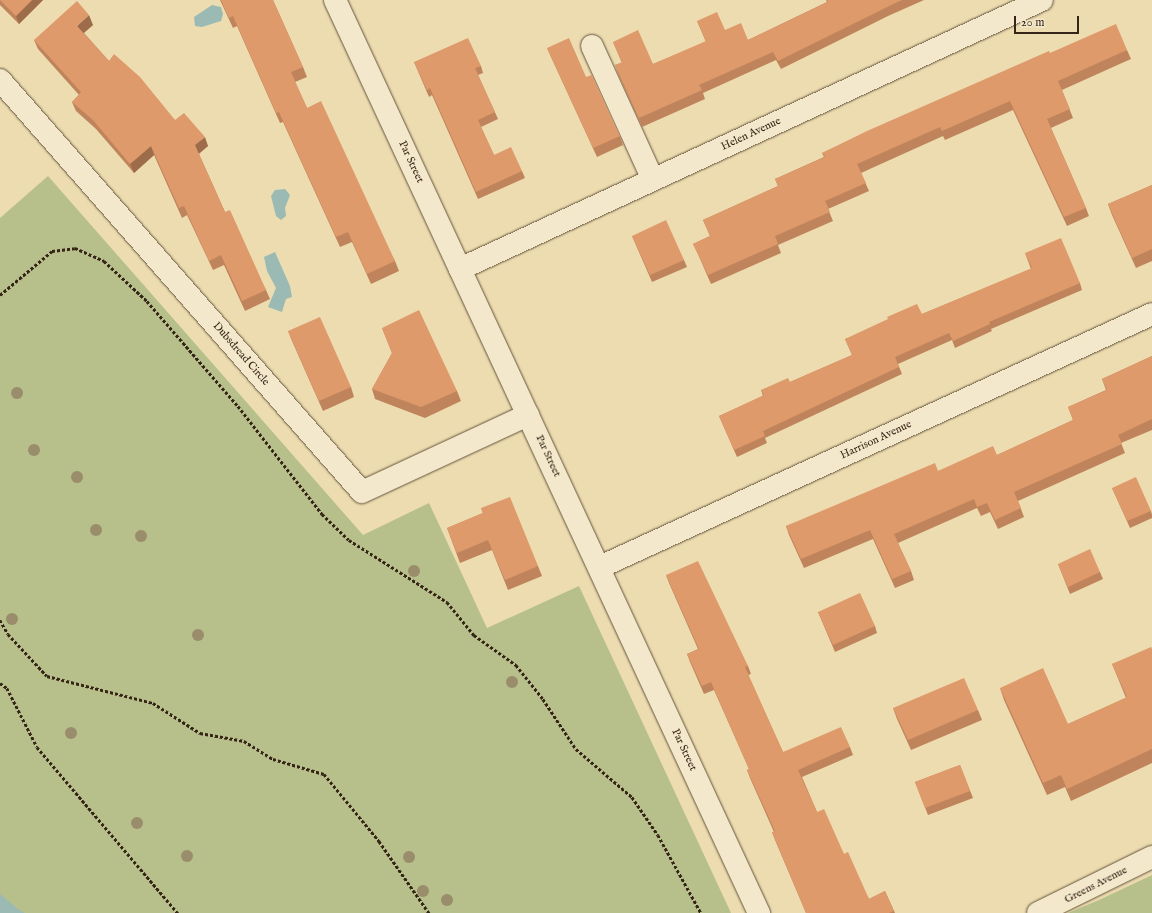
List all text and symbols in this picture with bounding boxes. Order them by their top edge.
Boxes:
scale bar [1016,8,1081,34]
text: 20 m [1021,15,1044,30]
street label: Helen Avenue [719,114,783,154]
street label: Par Street [396,139,426,185]
street label: Dubsdread Circle [210,320,272,388]
street label: Harrison Avenue [838,418,914,462]
street label: Par Street [533,433,563,479]
street label: Par Street [669,727,699,773]
street label: Greens Avenue [1062,864,1130,906]

